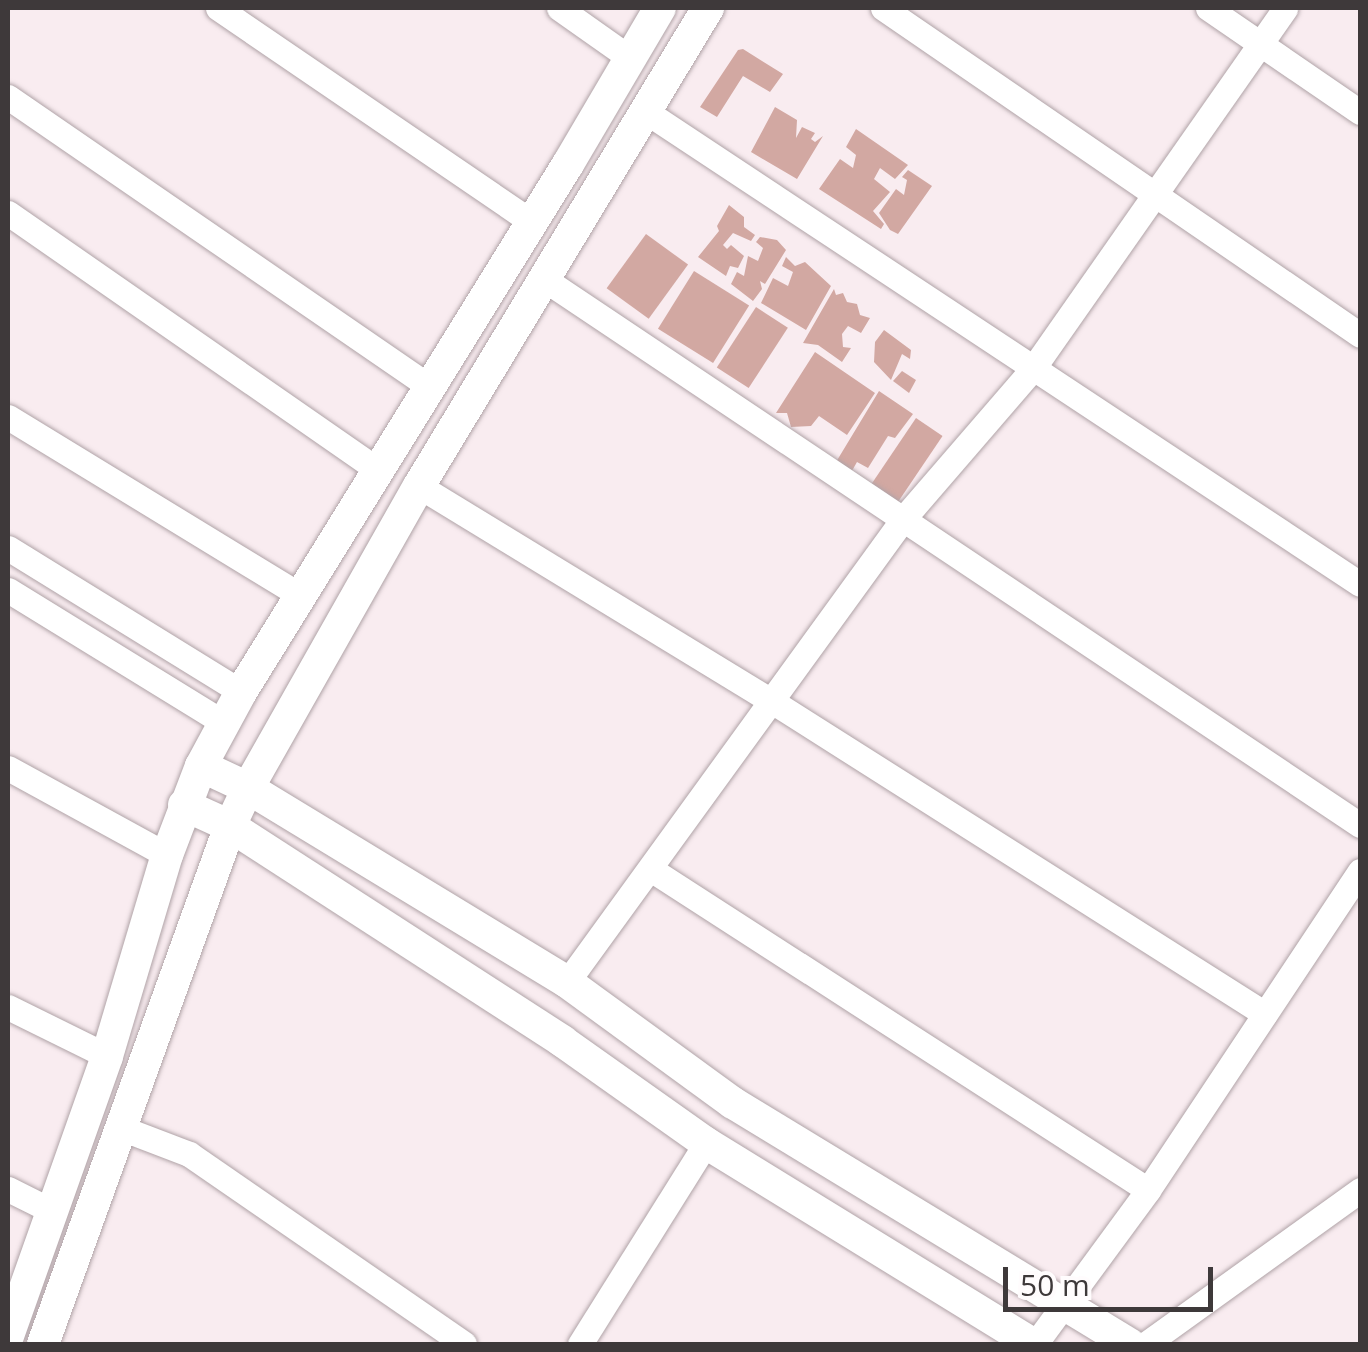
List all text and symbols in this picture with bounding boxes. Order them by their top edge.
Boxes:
scale bar [1008,1247,1218,1309]
text: 50 m [1020,1264,1090,1305]

